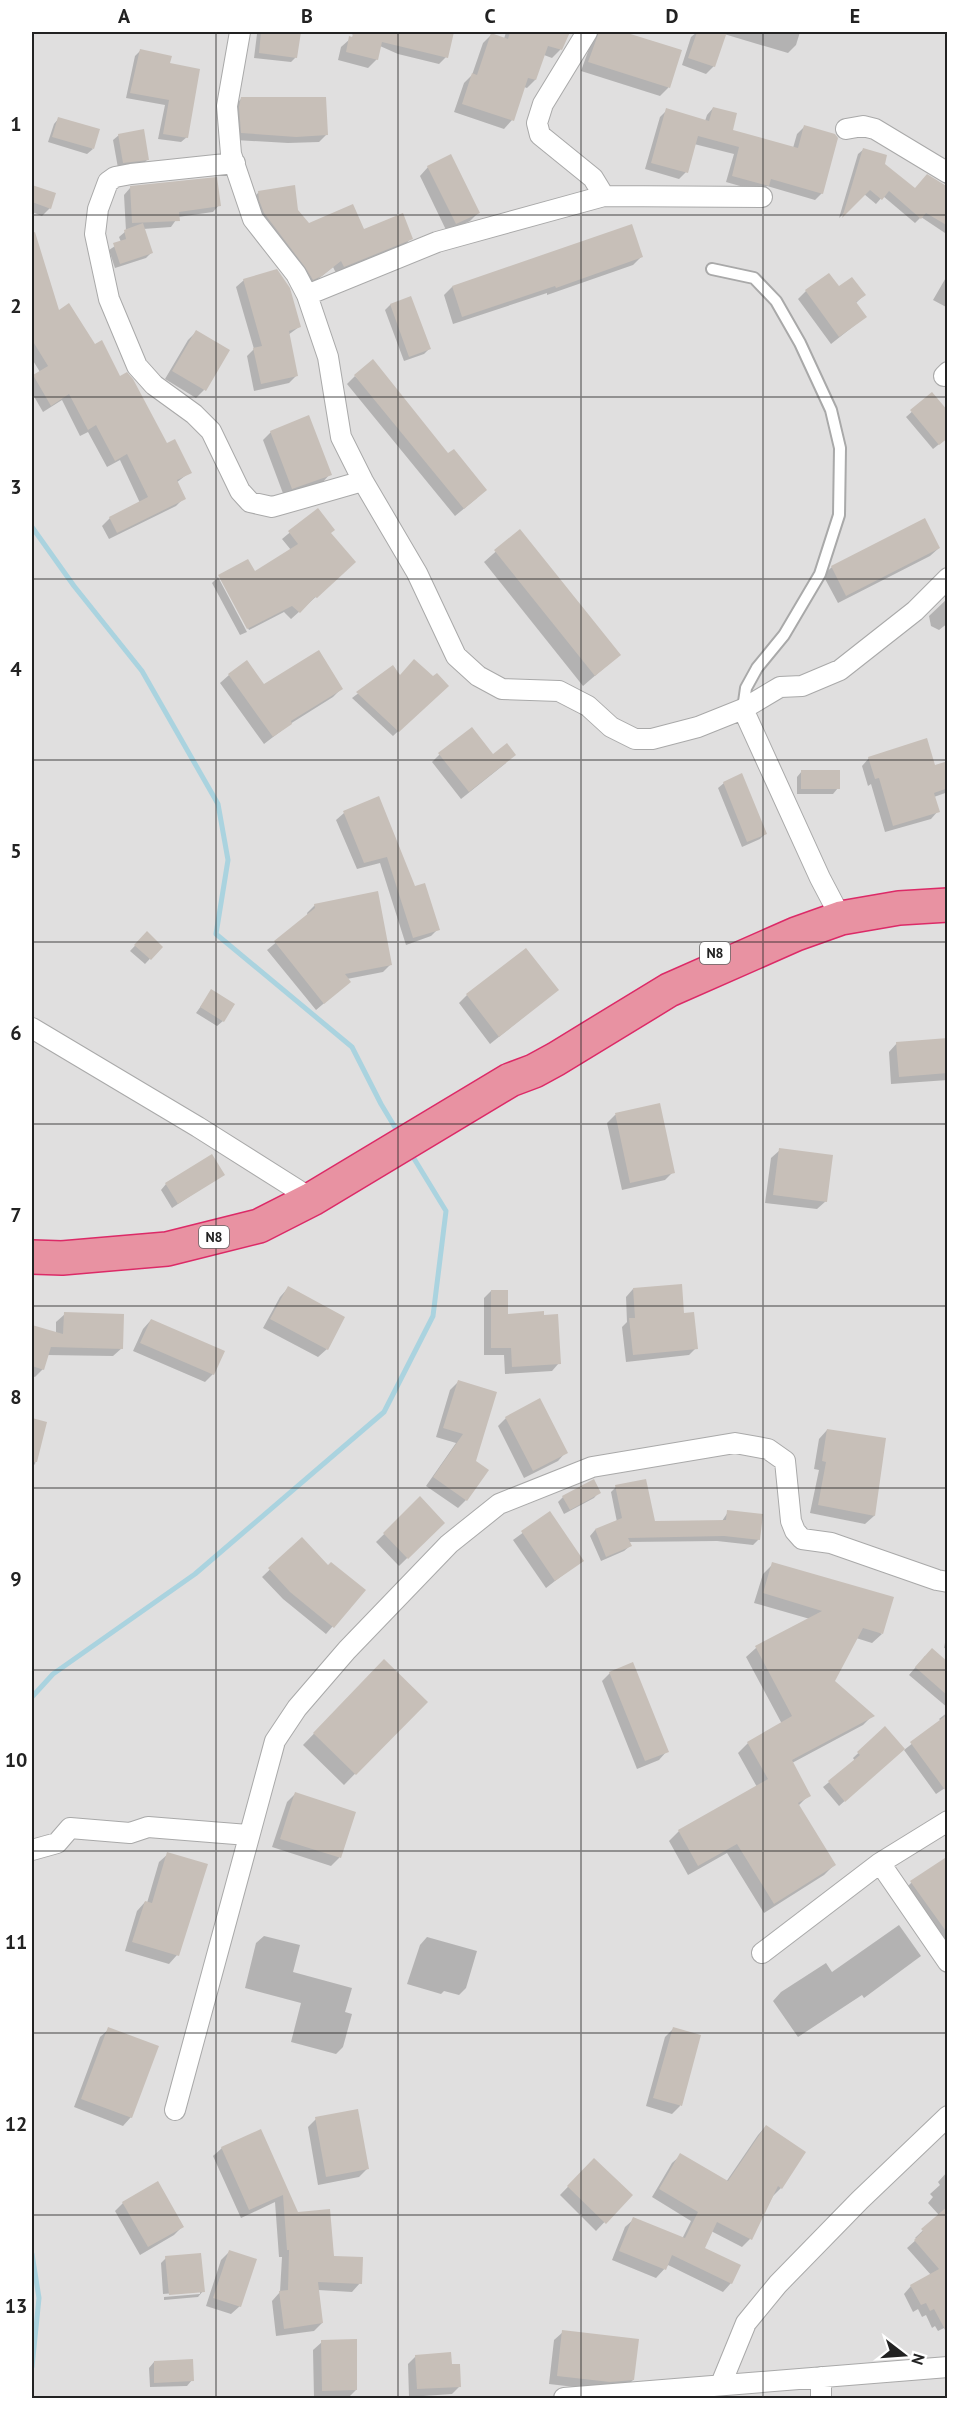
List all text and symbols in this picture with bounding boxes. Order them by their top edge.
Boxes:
text: A [118,3,131,29]
text: B [301,3,313,29]
text: C [484,3,496,29]
text: D [666,3,679,29]
text: E [850,3,860,29]
text: 1 [10,111,22,137]
text: 2 [10,293,22,319]
text: 3 [10,474,22,500]
text: 4 [10,656,22,682]
text: 5 [10,838,22,864]
road number: N8 [700,942,730,964]
text: 6 [10,1020,22,1046]
text: 7 [10,1202,22,1228]
road number: N8 [199,1226,229,1248]
text: 8 [10,1384,22,1410]
text: 9 [10,1566,22,1592]
text: 10 [5,1747,27,1773]
text: 11 [5,1929,27,1955]
text: 12 [5,2111,27,2137]
text: 13 [5,2293,27,2319]
north arrow [874,2325,934,2385]
text: N [907,2351,929,2367]

